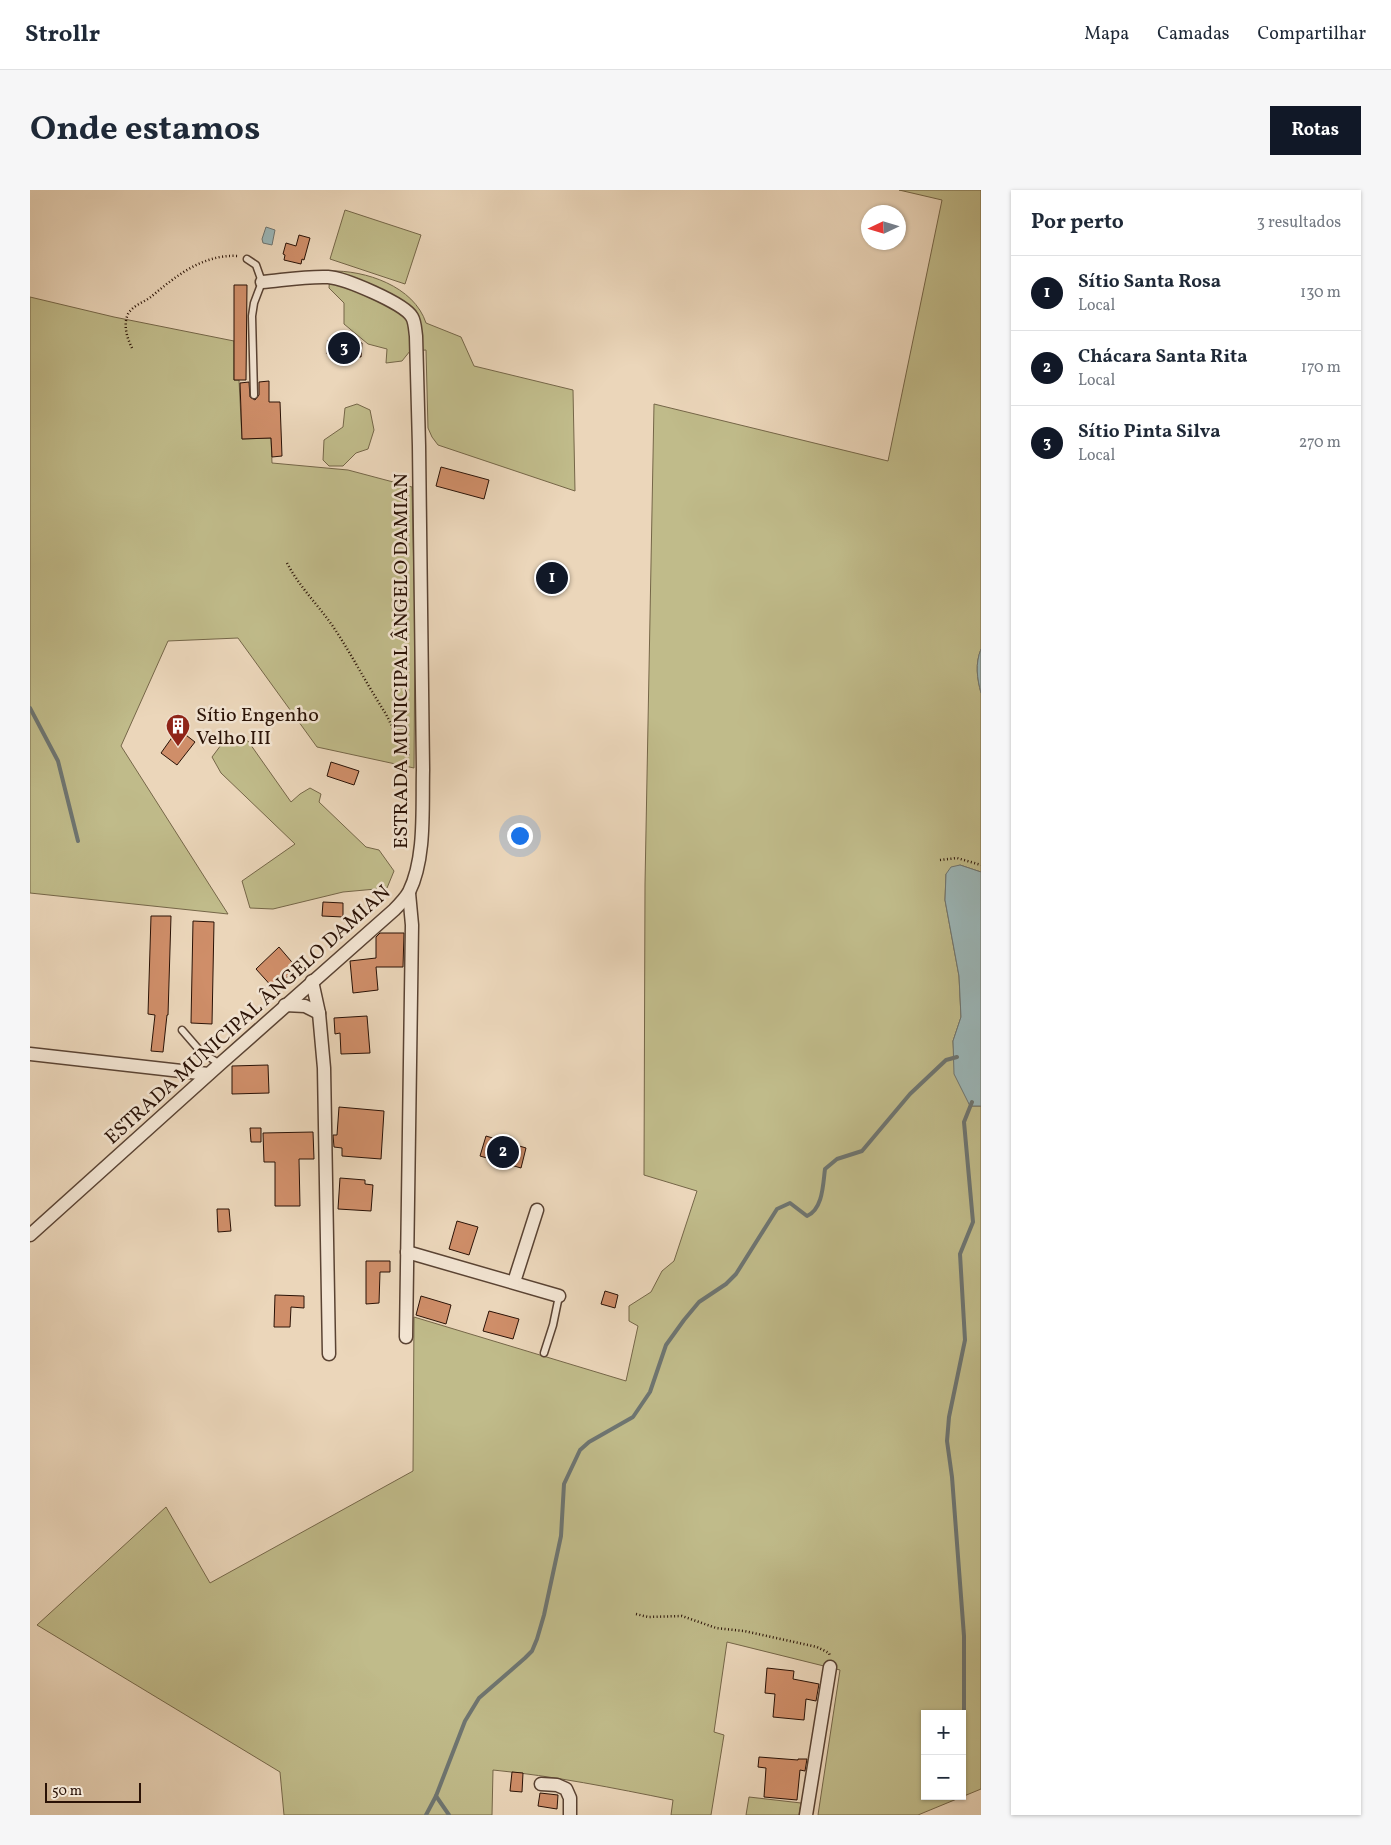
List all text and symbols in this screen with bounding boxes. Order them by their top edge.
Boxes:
text: Strollr [25,18,100,52]
text: Mapa [1084,22,1129,47]
text: Camadas [1157,22,1230,47]
text: Compartilhar [1258,22,1366,47]
text: Onde estamos [30,106,260,154]
button: Rotas [1270,106,1361,155]
north arrow [861,205,906,250]
text: Por perto [1031,208,1124,237]
text: 3 resultados [1257,212,1341,234]
text: Sítio Santa Rosa [1078,269,1221,295]
text: 1 [1044,282,1050,304]
text: 130 m [1300,282,1341,304]
text: Local [1078,295,1115,317]
pin: 3 [328,329,360,367]
text: Chácara Santa Rita [1078,344,1248,370]
text: 2 [1043,357,1051,379]
text: 170 m [1301,357,1341,379]
text: Local [1078,370,1115,392]
text: Sítio Pinta Silva [1078,419,1221,445]
text: 3 [1043,432,1051,454]
text: 270 m [1299,432,1341,454]
text: Local [1078,445,1115,467]
street label: ESTRADA MUNICIPAL ÂNGELO DAMIAN [388,473,416,849]
pin: 1 [536,559,568,597]
place label: Sítio Engenho Velho III [196,702,319,753]
building icon: Sítio Engenho Velho III [165,713,191,747]
your location [507,823,533,849]
street label: ESTRADA MUNICIPAL ÂNGELO DAMIAN [99,879,397,1152]
pin: 2 [487,1133,519,1171]
map controls [921,1710,966,1800]
button: + [921,1710,966,1755]
button: − [921,1755,966,1800]
scale bar [45,1780,141,1803]
text: 50 m [52,1782,82,1801]

